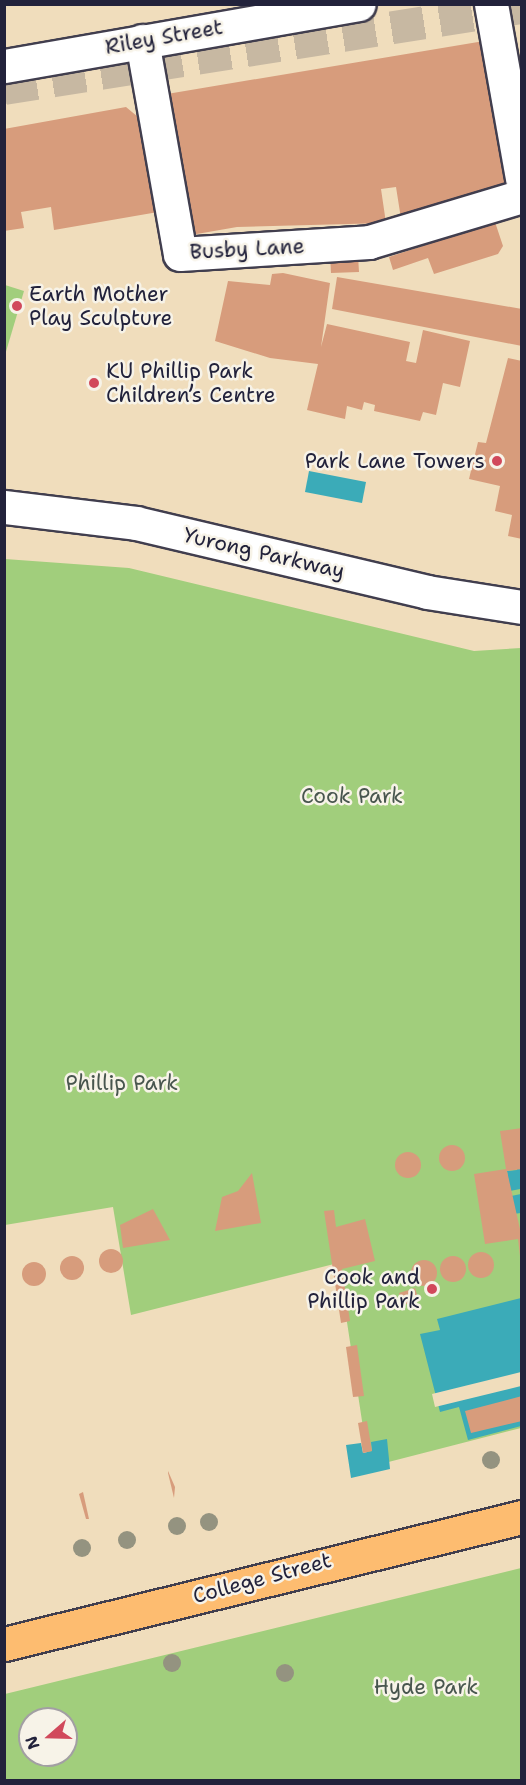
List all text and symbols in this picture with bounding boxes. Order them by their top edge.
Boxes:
street label: Riley Street [103,14,225,60]
street label: Busby Lane [189,233,305,265]
place label: Earth Mother Play Sculpture [29,281,172,331]
marker: Earth Mother Play Sculpture [10,299,24,313]
place label: KU Phillip Park Children’s Centre [106,358,276,408]
marker: KU Phillip Park Children’s Centre [87,376,101,390]
place label: Park Lane Towers [305,448,485,474]
marker: Park Lane Towers [490,454,504,468]
street label: Yurong Parkway [181,522,347,584]
park label: Cook Park [301,783,403,809]
park label: Phillip Park [66,1070,178,1096]
place label: Cook and Phillip Park [307,1264,420,1314]
marker: Cook and Phillip Park [425,1282,439,1296]
street label: College Street [190,1547,334,1609]
park label: Hyde Park [374,1674,478,1700]
north arrow [18,1707,78,1767]
text: N [20,1733,45,1752]

